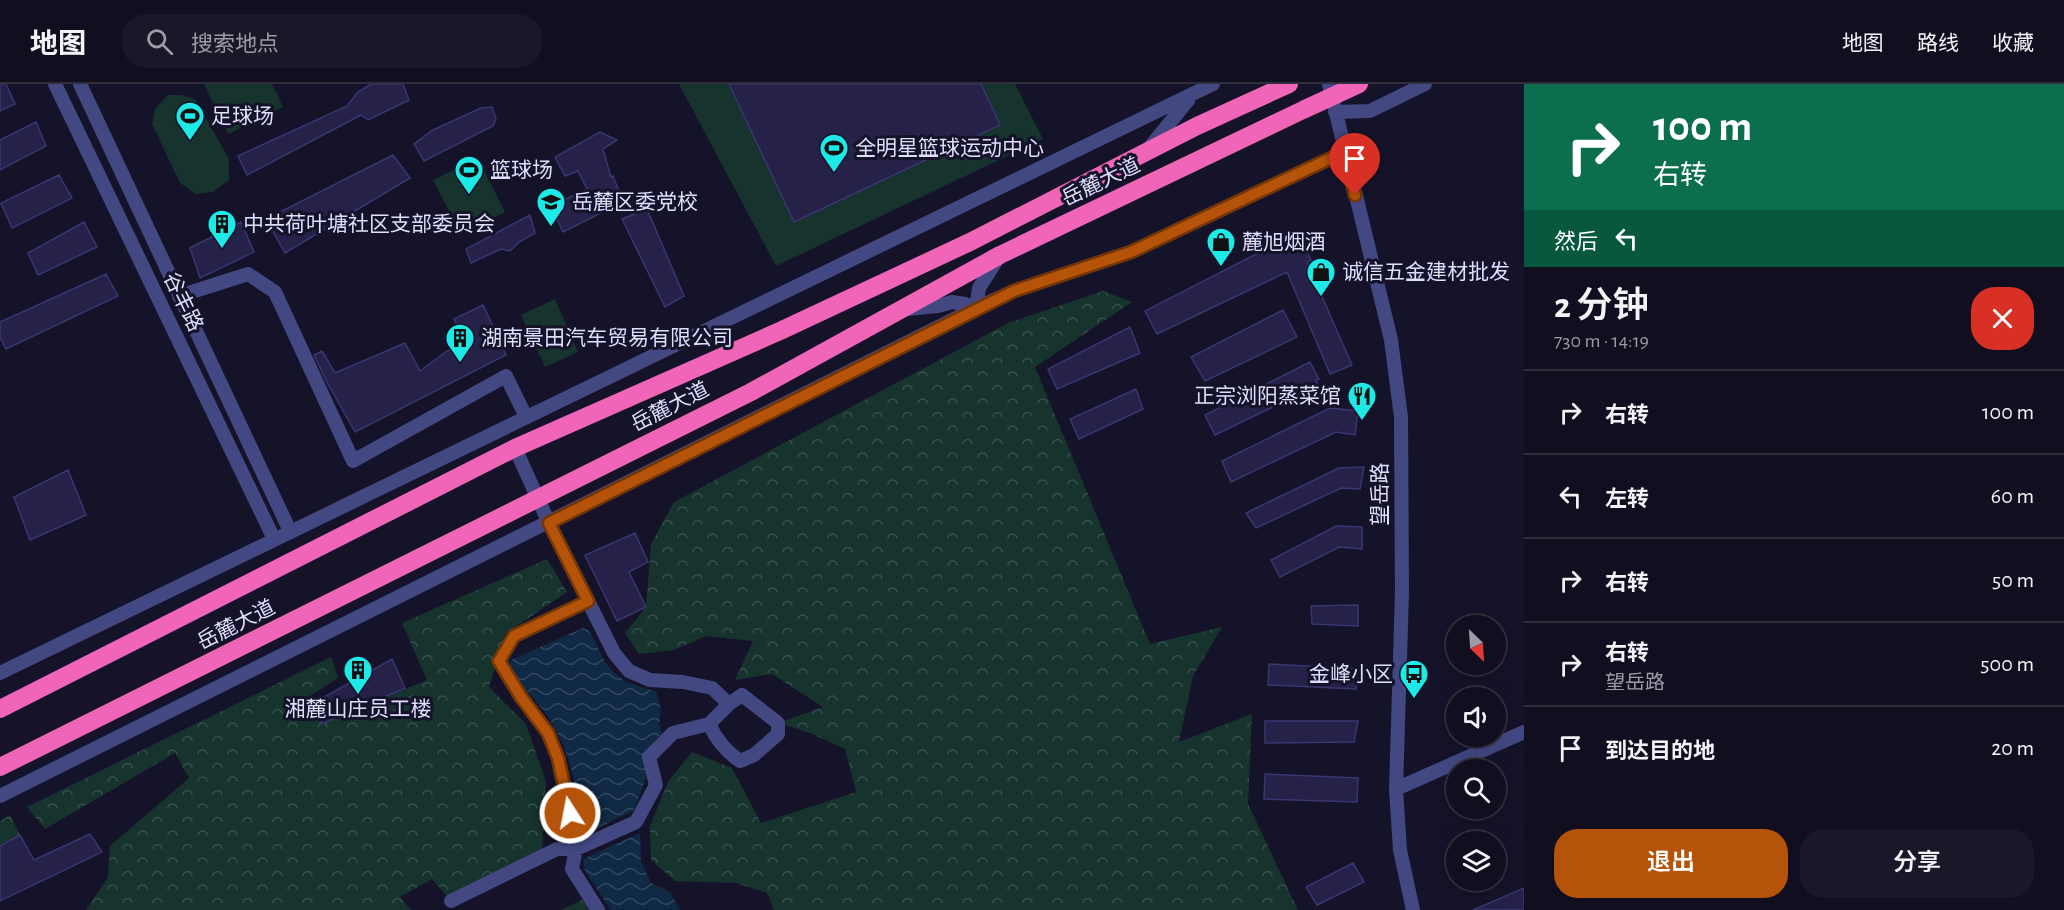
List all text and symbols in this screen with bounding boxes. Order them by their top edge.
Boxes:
search box [122,14,542,68]
icon: search [143,25,176,58]
text: 地图 [30,31,86,59]
text: 搜索地点 [191,33,279,55]
text: 地图 [1842,33,1884,54]
text: 路线 [1917,33,1959,54]
text: 收藏 [1992,33,2034,54]
sports icon: 足球场 [174,100,206,142]
place label: 足球场 [211,105,274,127]
text: 100 m [1653,106,1752,148]
icon: right [1554,108,1632,186]
sports icon: 全明星篮球运动中心 [818,132,850,174]
pin [1329,133,1380,195]
place label: 全明星篮球运动中心 [855,137,1044,159]
icon: arrive [1338,142,1371,175]
street label: 岳麓大道 [1058,153,1143,210]
sports icon: 篮球场 [453,154,485,196]
place label: 篮球场 [490,159,553,181]
text: 右转 [1653,162,1707,189]
school or university icon: 岳麓区委党校 [535,186,567,228]
place label: 岳麓区委党校 [572,191,698,213]
building icon: 中共荷叶塘社区支部委员会 [206,208,238,250]
place label: 中共荷叶塘社区支部委员会 [243,213,495,235]
icon: left [1610,222,1643,255]
shop icon: 麓旭烟酒 [1205,226,1237,268]
place label: 麓旭烟酒 [1242,231,1326,253]
text: 然后 [1554,231,1598,253]
shop icon: 诚信五金建材批发 [1305,256,1337,298]
place label: 诚信五金建材批发 [1342,261,1510,283]
street label: 谷丰路 [160,269,207,335]
button: close [1971,287,2034,350]
text: 2 分钟 [1554,288,1648,324]
building icon: 湖南景田汽车贸易有限公司 [444,322,476,364]
place label: 湖南景田汽车贸易有限公司 [481,327,733,349]
text: 730 m · 14:19 [1554,331,1649,351]
street label: 岳麓大道 [627,378,712,435]
restaurant icon: 正宗浏阳蒸菜馆 [1346,380,1378,422]
place label: 正宗浏阳蒸菜馆 [1194,385,1341,407]
icon: right [1554,396,1587,429]
text: 100 m [1982,401,2034,423]
text: 右转 [1605,404,1649,426]
street label: 望岳路 [1369,463,1391,526]
icon: left [1554,480,1587,513]
text: 60 m [1991,485,2034,507]
text: 左转 [1605,488,1649,510]
icon: right [1554,564,1587,597]
text: 50 m [1992,569,2034,591]
text: 右转 [1605,572,1649,594]
street label: 岳麓大道 [193,596,278,653]
north arrow [1446,615,1506,675]
map controls [1446,615,1506,891]
text: 右转 [1605,642,1649,664]
icon: right [1554,648,1587,681]
text: 500 m [1980,653,2034,675]
building icon: 湘麓山庄员工楼 [342,654,374,696]
bus stop icon: 金峰小区 [1398,658,1430,700]
place label: 金峰小区 [1309,663,1393,685]
text: 望岳路 [1605,673,1665,693]
button: sound [1446,687,1506,747]
place label: 湘麓山庄员工楼 [285,698,432,720]
icon: arrive [1554,732,1587,765]
text: 20 m [1991,737,2034,759]
text: 到达目的地 [1605,740,1715,762]
button: search [1446,759,1506,819]
position arrow [538,781,602,845]
button: 退出 [1554,829,1788,898]
button: 分享 [1800,829,2034,898]
button: layers [1446,831,1506,891]

